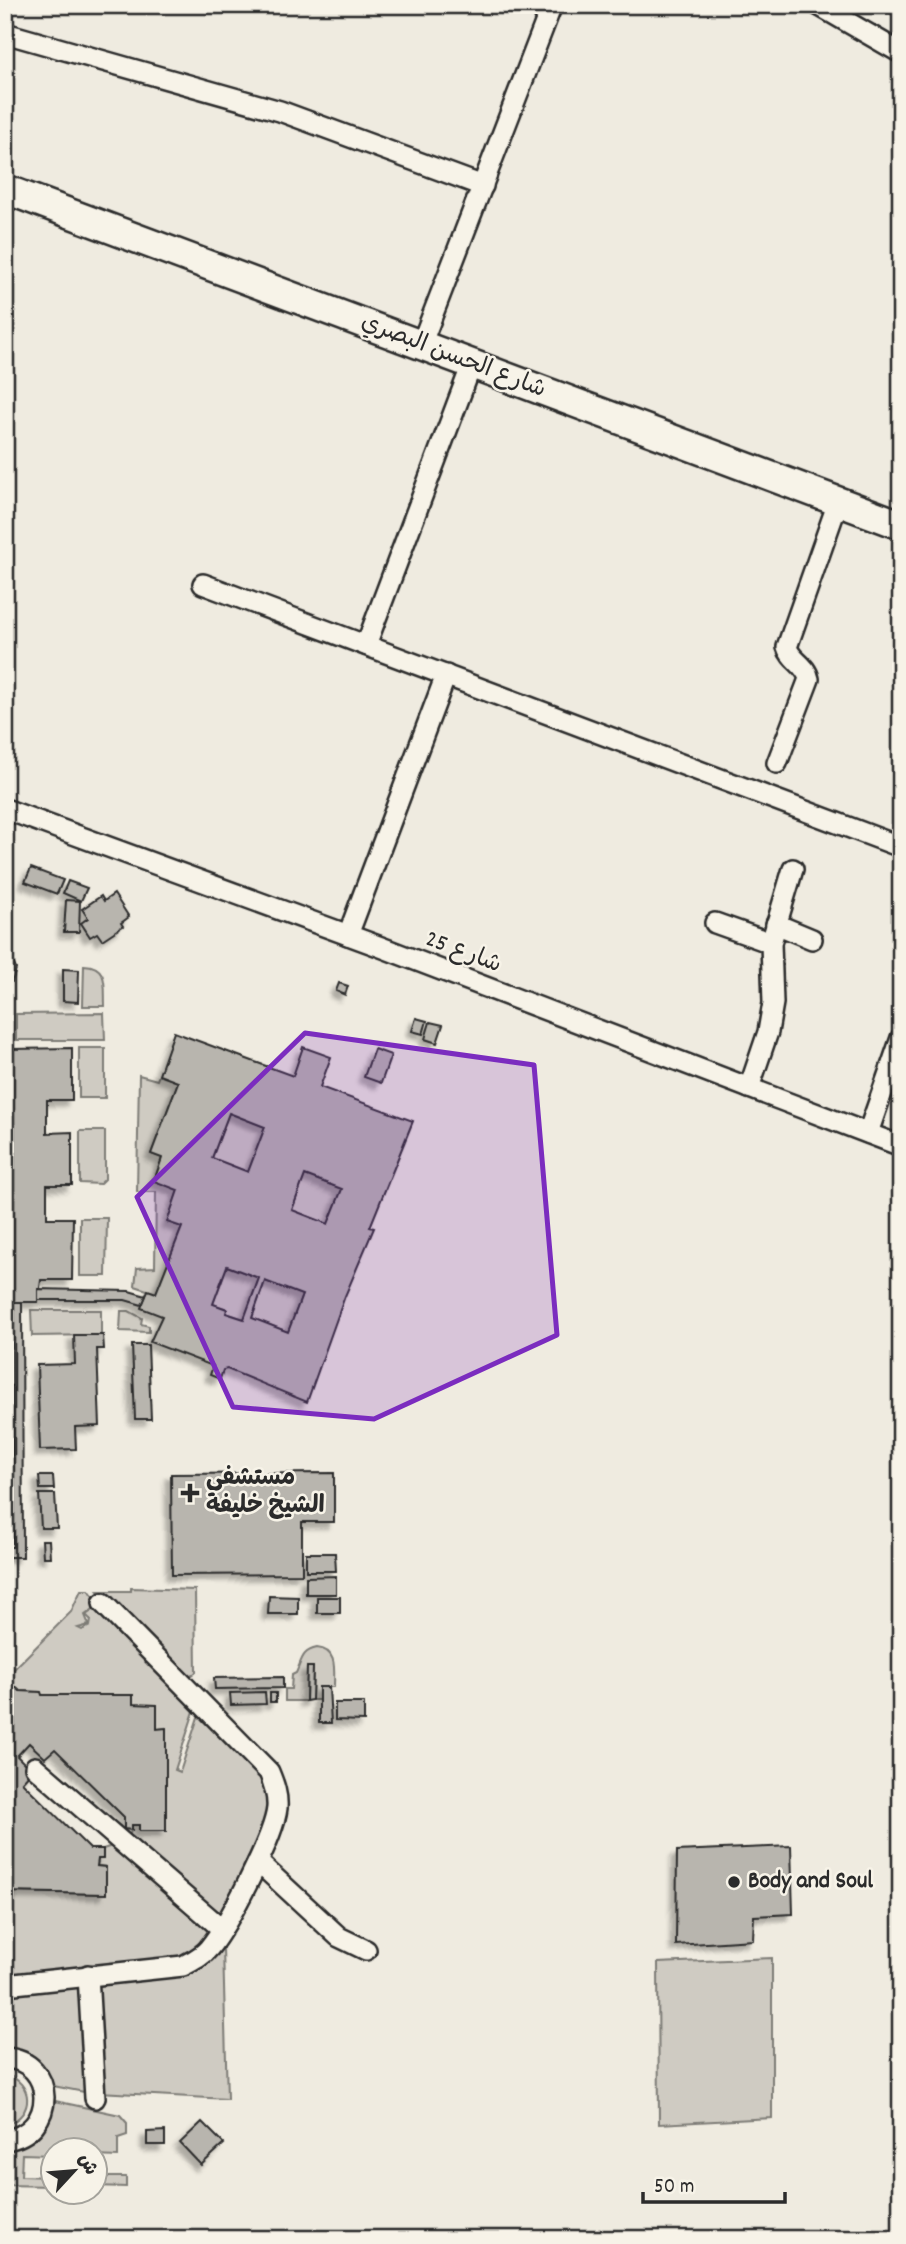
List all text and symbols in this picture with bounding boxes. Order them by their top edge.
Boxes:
street label: شارع الحسن البصري [356,306,550,408]
street label: شارع 25 [420,923,506,983]
place label: مستشفى الشيخ خليفة [206,1462,325,1524]
marker: مستشفى الشيخ خليفة [180,1483,200,1503]
place label: Body and Soul [748,1865,873,1899]
marker: Body and Soul [726,1874,742,1890]
north arrow [38,2136,108,2206]
text: ش [69,2150,103,2180]
scale bar [643,2160,785,2204]
text: 50 m [654,2173,694,2203]

